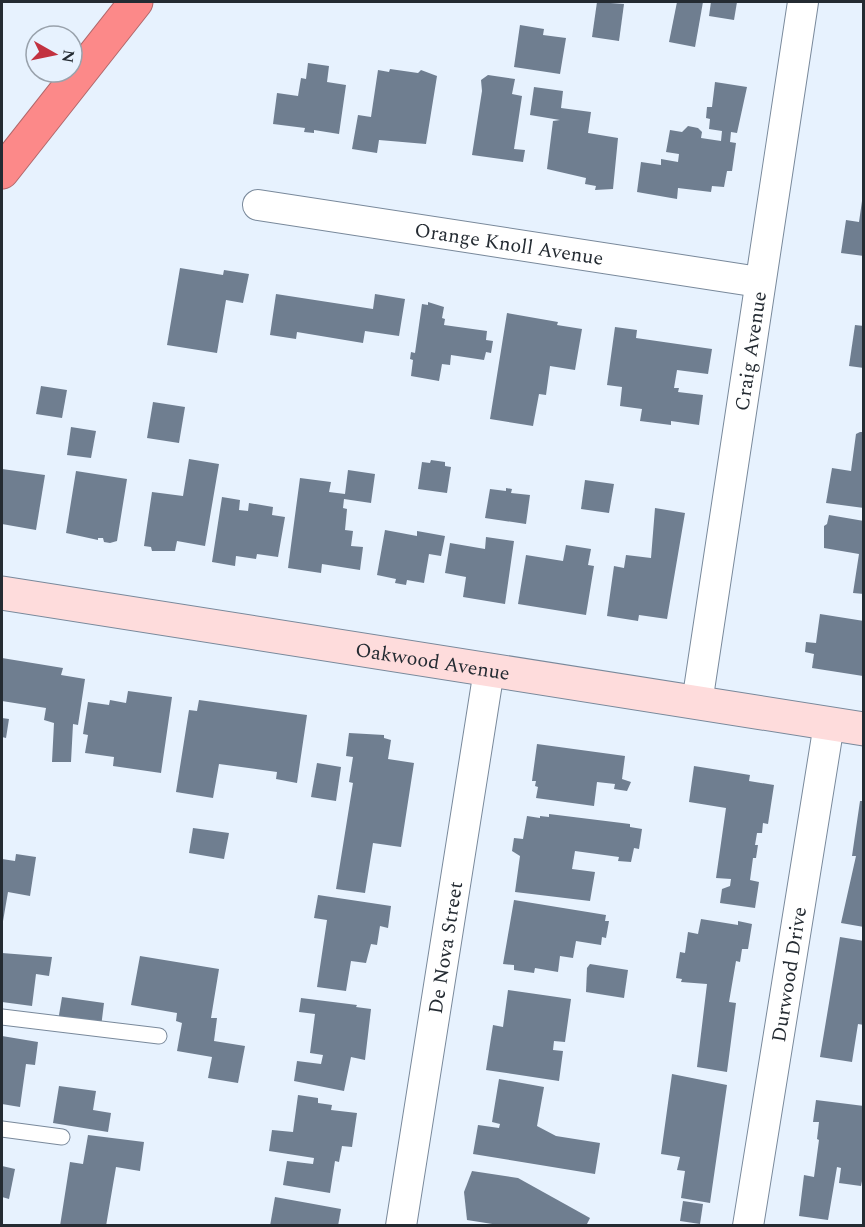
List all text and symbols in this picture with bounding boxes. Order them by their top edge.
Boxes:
north arrow [24,24,84,84]
text: N [55,48,81,65]
street label: Orange Knoll Avenue [412,215,605,274]
street label: Craig Avenue [727,289,775,413]
street label: Oakwood Avenue [353,635,512,689]
street label: De Nova Street [421,879,471,1016]
street label: Durwood Drive [764,905,815,1044]

